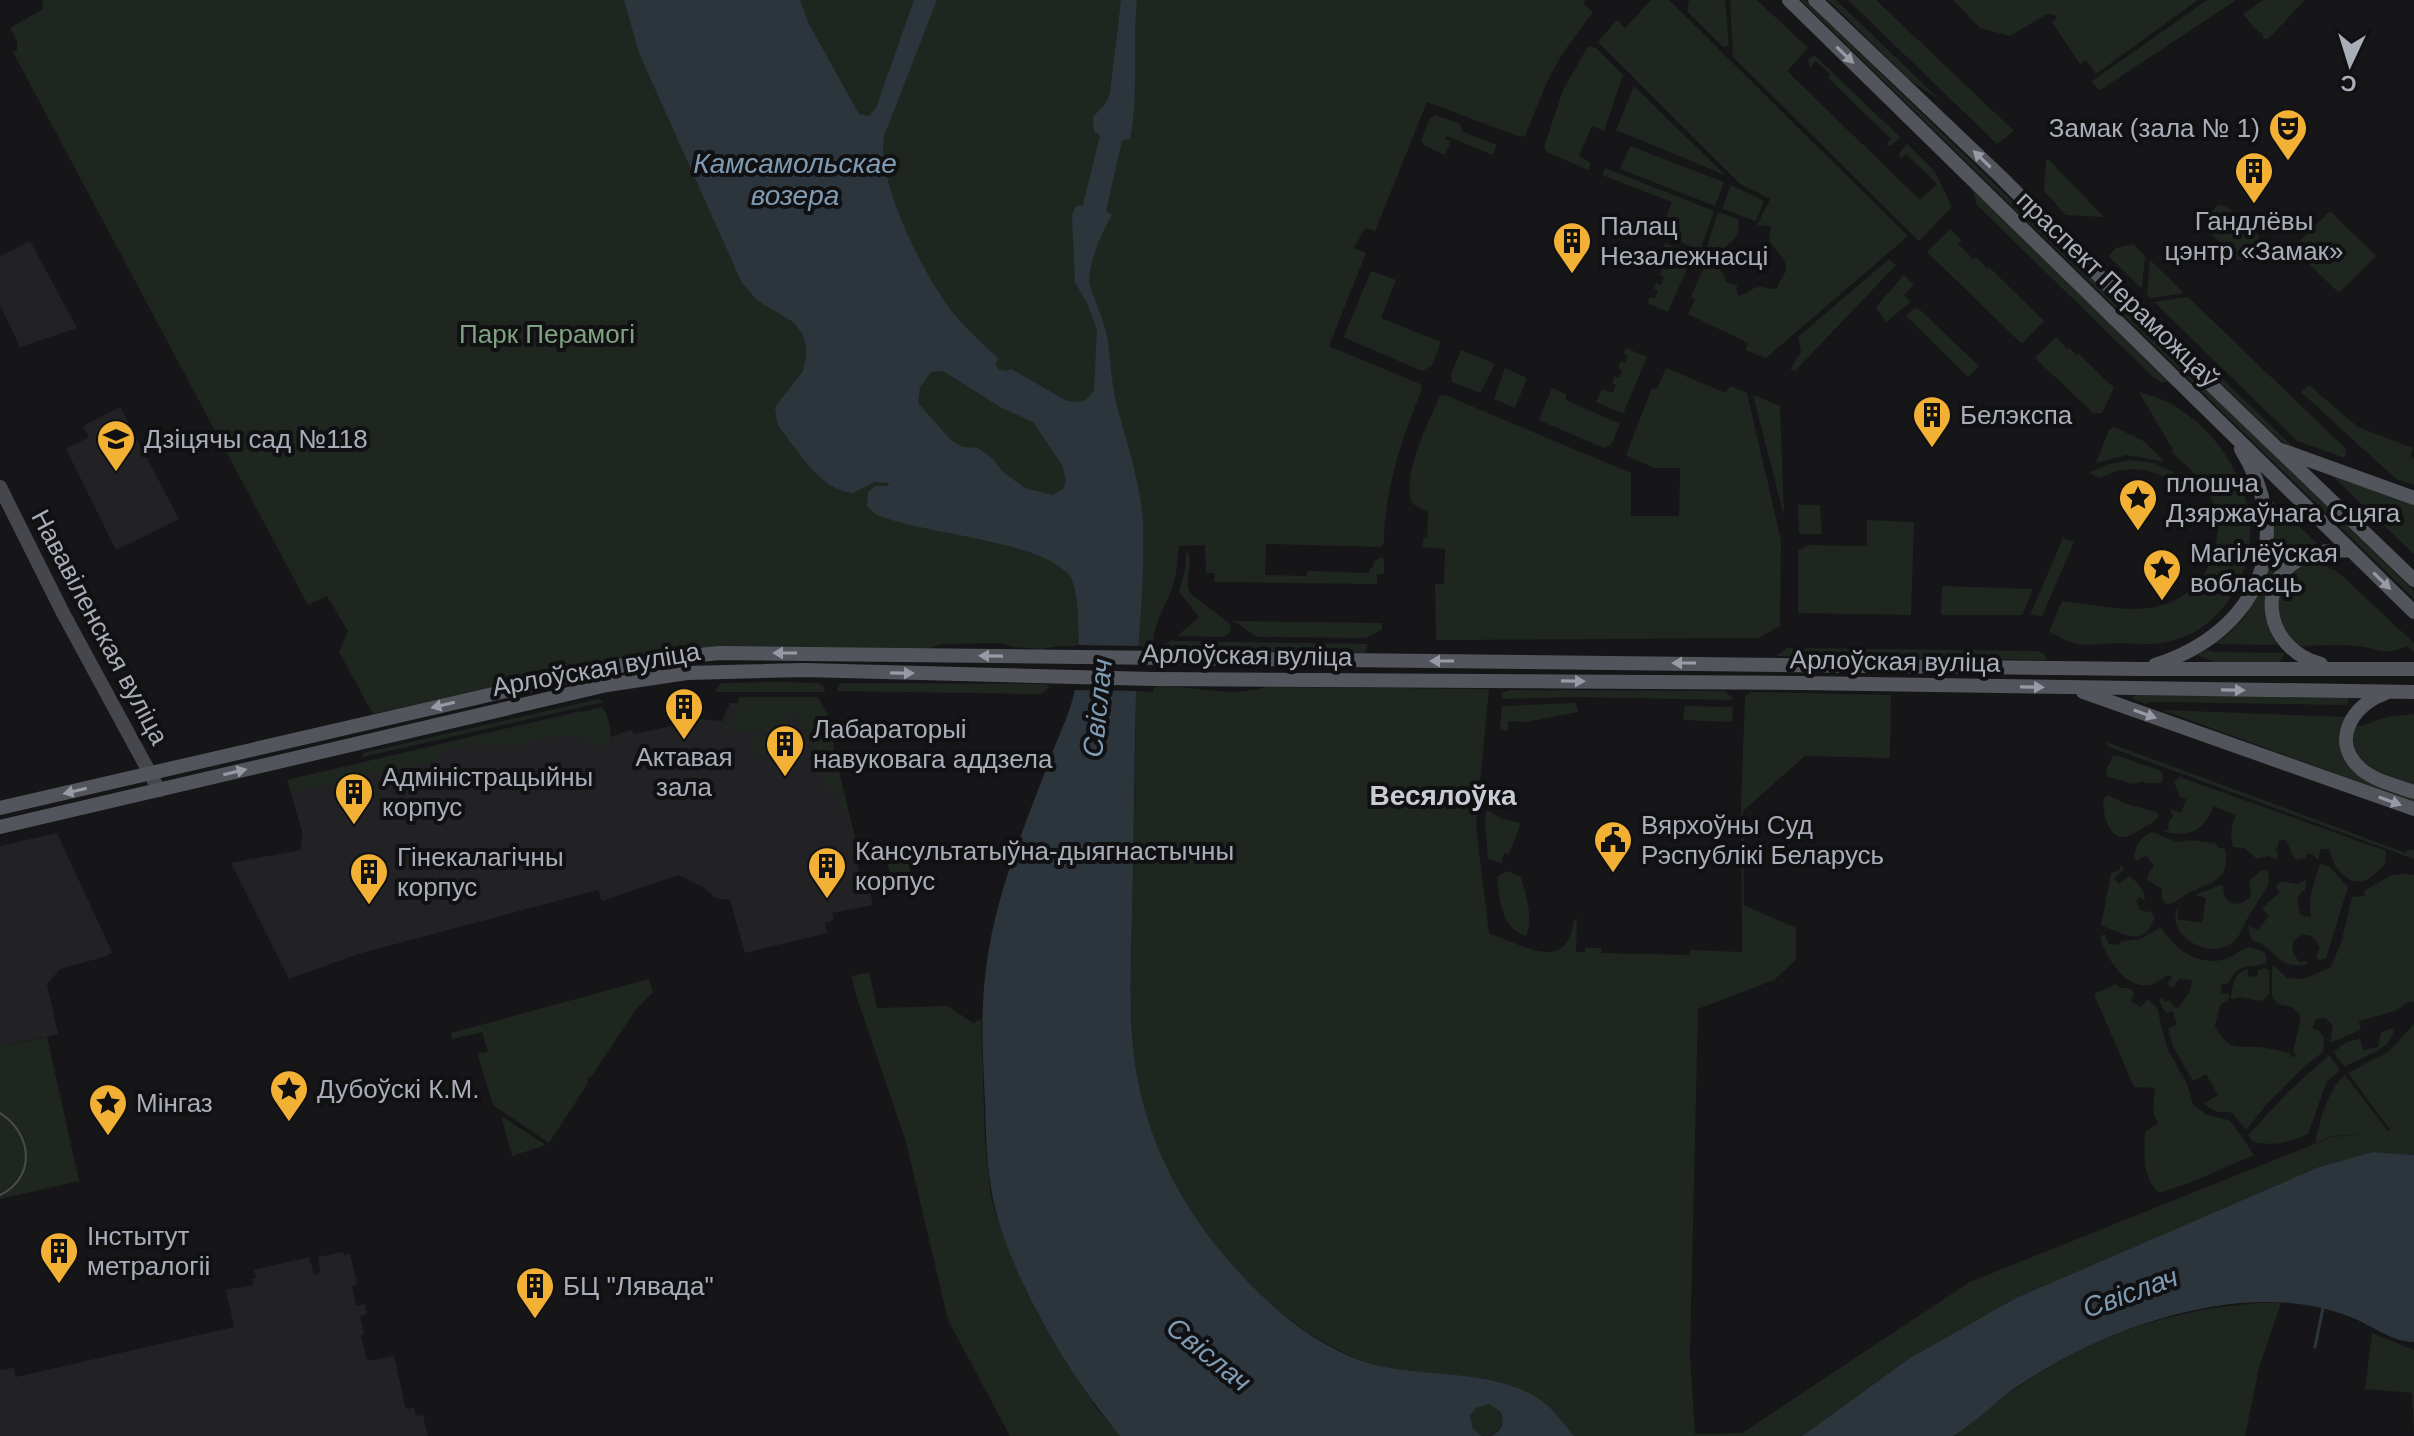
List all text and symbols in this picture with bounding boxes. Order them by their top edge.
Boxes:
north arrow [2310,24,2390,104]
one-way arrow [1835,45,1854,63]
text: С [2340,70,2357,96]
theatre icon: Замак (зала № 1) [2267,107,2309,162]
place label: Замак (зала № 1) [2049,113,2260,143]
water label: Камсамольскае возера [693,148,897,211]
one-way arrow [1972,150,1991,168]
building icon: Гандлёвы цэнтр «Замак» [2233,150,2275,205]
street label: праспект Пераможцаў [2011,185,2225,393]
place label: Гандлёвы цэнтр «Замак» [2165,206,2343,266]
place label: Палац Незалежнасці [1600,211,1768,271]
building icon: Палац Незалежнасці [1551,220,1593,275]
park label: Парк Перамогі [459,319,635,349]
building icon: Белэкспа [1911,394,1953,449]
place label: Белэкспа [1960,400,2073,430]
school or university icon: Дзіцячы сад №118 [95,418,137,473]
place label: Дзіцячы сад №118 [144,424,368,454]
place label: плошча Дзяржаўнага Сцяга [2166,468,2401,528]
place icon: плошча Дзяржаўнага Сцяга [2117,477,2159,532]
street label: Нававіленская вуліца [25,505,175,750]
place label: Магілёўская вобласць [2190,538,2338,598]
place icon: Магілёўская вобласць [2141,547,2183,602]
one-way arrow [2372,571,2391,590]
street label: Арлоўская вуліца [490,636,703,702]
street label: Арлоўская вуліца [1141,638,1353,672]
street label: Арлоўская вуліца [1789,644,2001,678]
one-way arrow [772,647,797,660]
one-way arrow [978,650,1003,662]
one-way arrow [1429,655,1454,667]
one-way arrow [1671,656,1696,669]
water label: Свіслач [1077,657,1118,759]
one-way arrow [890,666,915,679]
one-way arrow [1561,675,1586,687]
one-way arrow [2020,681,2045,693]
one-way arrow [2221,684,2246,696]
building icon: Актавая зала [663,686,705,741]
one-way arrow [430,699,455,712]
one-way arrow [2133,708,2157,720]
place label: Лабараторыі навуковага аддзела [813,714,1053,774]
building icon: Лабараторыі навуковага аддзела [764,723,806,778]
place label: Актавая зала [635,742,733,802]
place label: Адміністрацыйны корпус [382,762,593,822]
one-way arrow [222,765,247,778]
building icon: Адміністрацыйны корпус [333,771,375,826]
district label: Весялоўка [1369,780,1517,811]
one-way arrow [63,785,88,797]
one-way arrow [2378,795,2402,807]
place label: Вярхоўны Суд Рэспублікі Беларусь [1641,810,1884,870]
public building icon: Вярхоўны Суд Рэспублікі Беларусь [1592,819,1634,874]
place label: Кансультатыўна-дыягнастычны корпус [855,836,1234,896]
place label: Гінекалагічны корпус [397,842,564,902]
building icon: Кансультатыўна-дыягнастычны корпус [806,845,848,900]
building icon: Гінекалагічны корпус [348,851,390,906]
place icon: Дубоўскі К.М. [268,1068,310,1123]
place label: Дубоўскі К.М. [317,1074,479,1104]
place icon: Мінгаз [87,1082,129,1137]
place label: Мінгаз [136,1088,213,1118]
place label: Інстытут метралогіі [87,1221,210,1281]
building icon: Інстытут метралогіі [38,1230,80,1285]
water label: Свіслач [2078,1261,2182,1324]
building icon: БЦ "Лявада" [514,1265,556,1320]
place label: БЦ "Лявада" [563,1271,714,1301]
water label: Свіслач [1160,1311,1257,1398]

